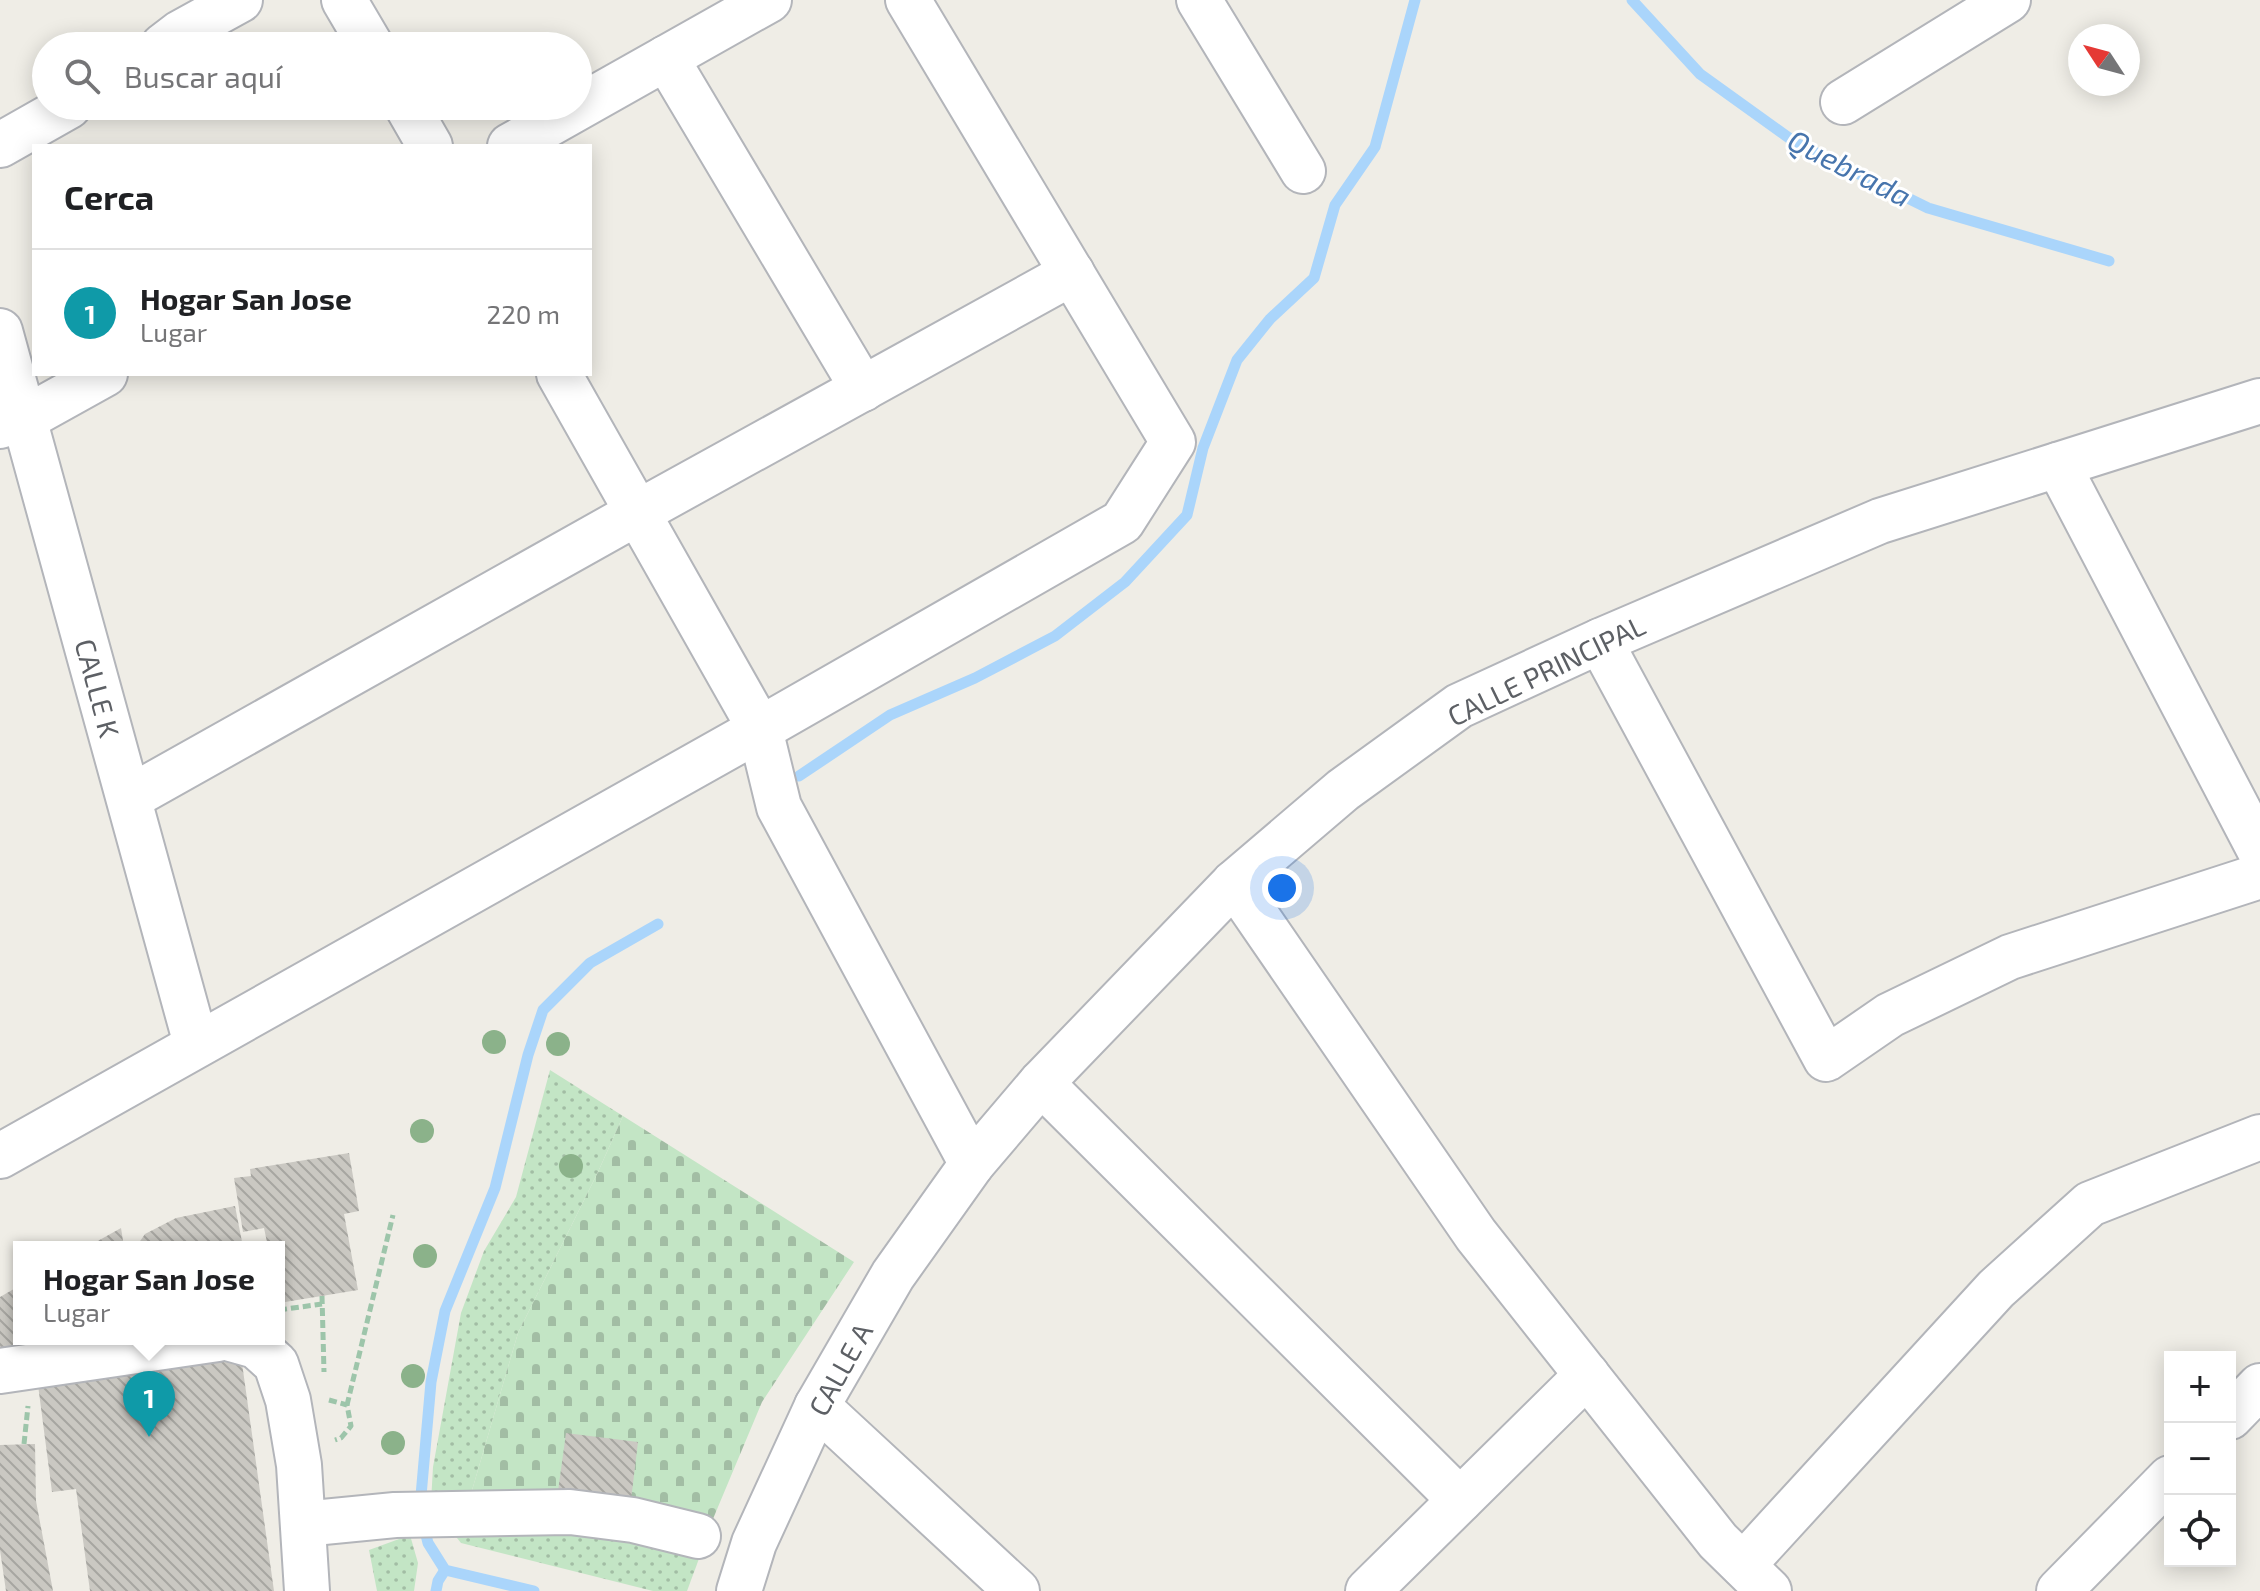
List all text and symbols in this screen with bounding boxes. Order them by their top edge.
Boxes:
north arrow [2068,24,2140,96]
search box [32,32,592,120]
icon: search [60,54,104,98]
text: Buscar aquí [124,58,282,94]
water label: Quebrada [1782,121,1918,213]
text: Cerca [64,176,154,217]
text: Hogar San Jose [140,280,352,316]
text: 1 [84,298,96,329]
text: 220 m [487,298,560,329]
text: Lugar [140,316,207,347]
street label: CALLE PRINCIPAL [1442,607,1650,733]
street label: CALLE K [69,635,128,741]
your location [1262,868,1302,908]
popup [13,1241,285,1345]
text: Hogar San Jose [43,1260,255,1296]
text: Lugar [43,1296,110,1327]
street label: CALLE A [801,1316,880,1421]
map controls [2164,1351,2236,1567]
button: + [2164,1351,2236,1423]
pin: 1 [123,1371,175,1437]
button: − [2164,1423,2236,1495]
button: locate [2164,1495,2236,1567]

